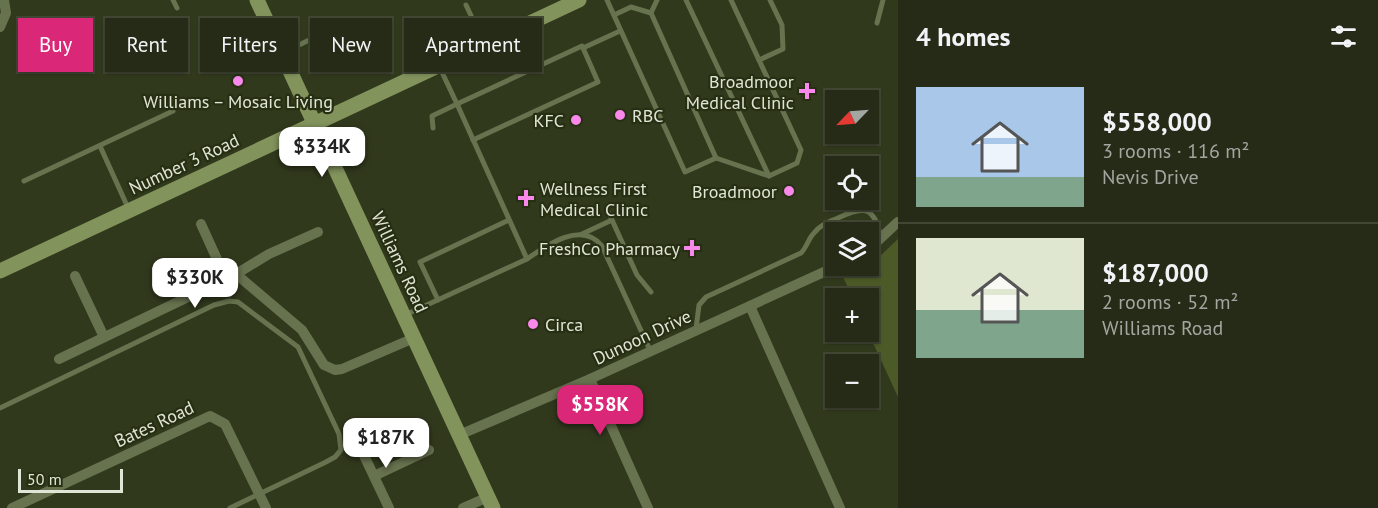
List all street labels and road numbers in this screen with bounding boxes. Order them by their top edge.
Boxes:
street label: Number 3 Road [125,128,243,200]
street label: Williams Road [367,208,433,316]
street label: Dunoon Drive [589,304,695,370]
street label: Bates Road [111,396,197,452]

